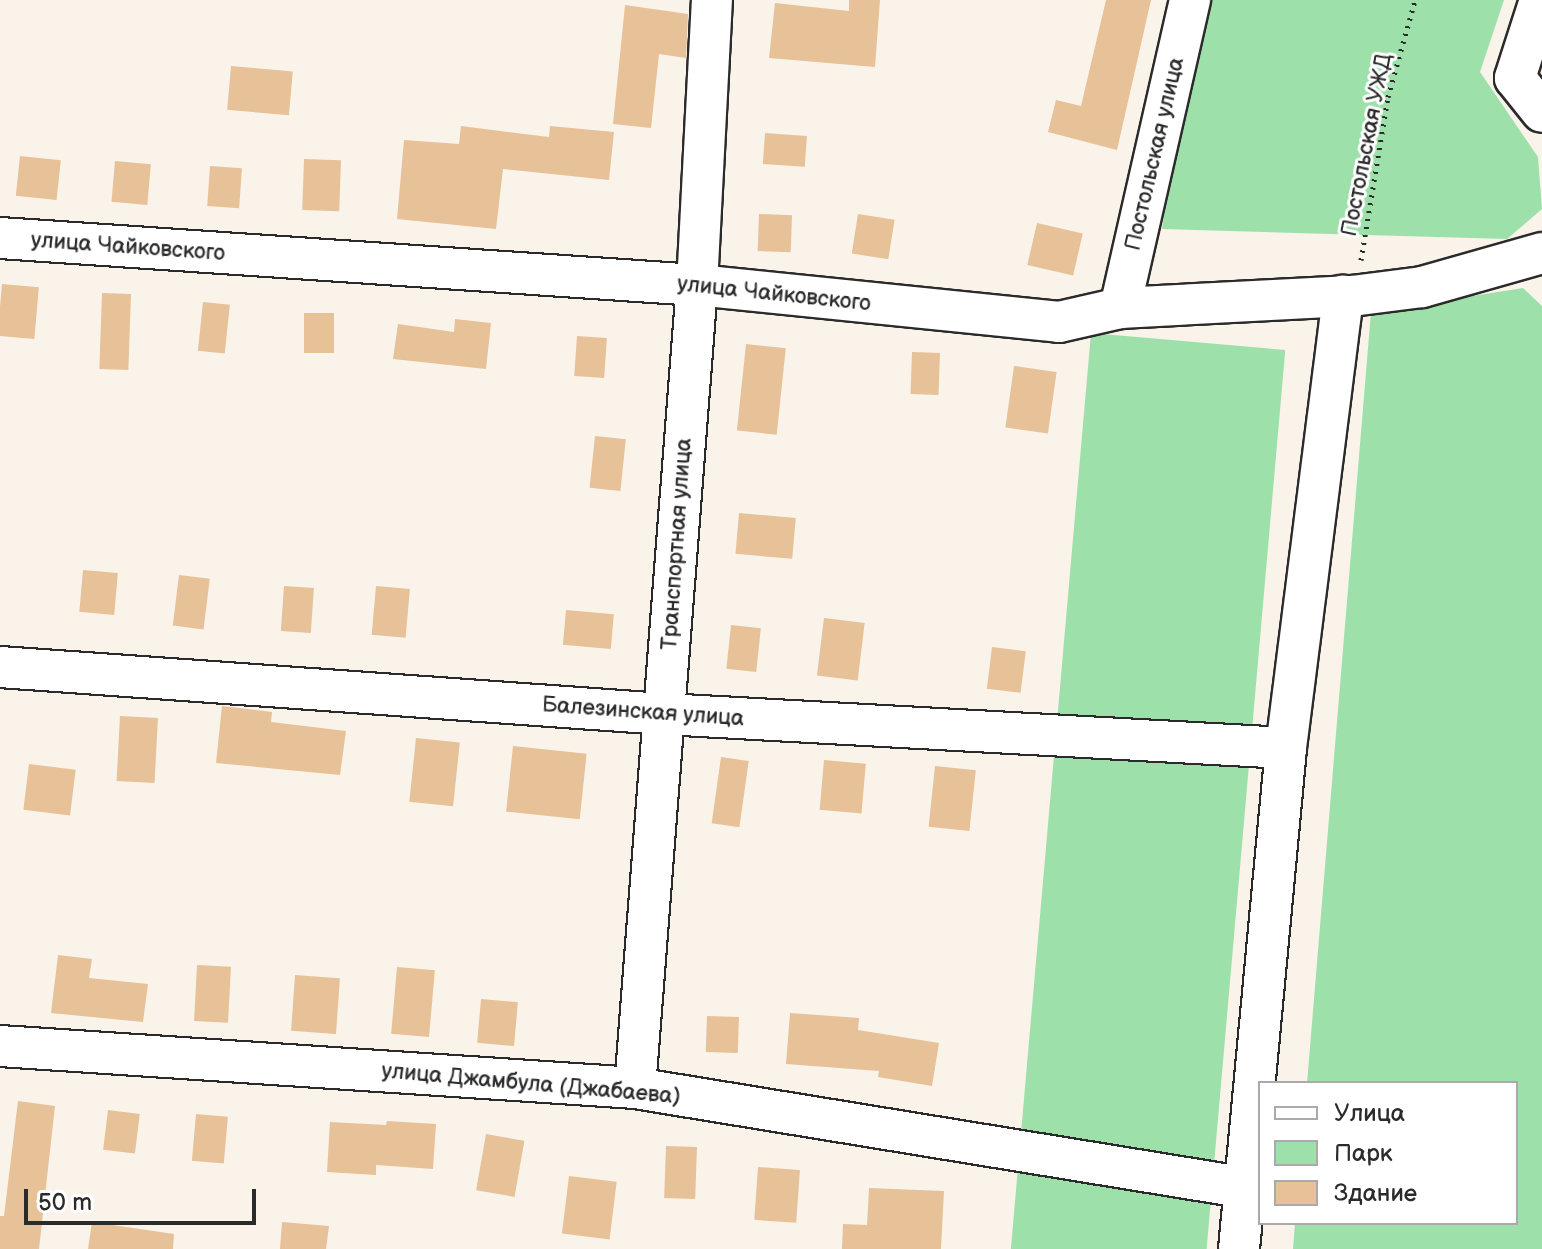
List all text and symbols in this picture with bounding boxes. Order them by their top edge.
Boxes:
street label: Постольская УЖД [1336,51,1398,239]
street label: Постольская улица [1120,55,1190,253]
street label: улица Чайковского [30,227,226,267]
street label: улица Чайковского [676,271,872,317]
street label: Транспортная улица [656,437,698,651]
street label: Балезинская улица [541,692,745,732]
street label: улица Джамбула (Джабаева) [380,1058,682,1110]
legend [1258,1081,1518,1225]
text: Улица [1334,1099,1405,1128]
text: Парк [1334,1139,1392,1168]
scale bar [28,1173,260,1223]
text: Здание [1334,1179,1417,1208]
text: 50 m [38,1188,92,1217]

